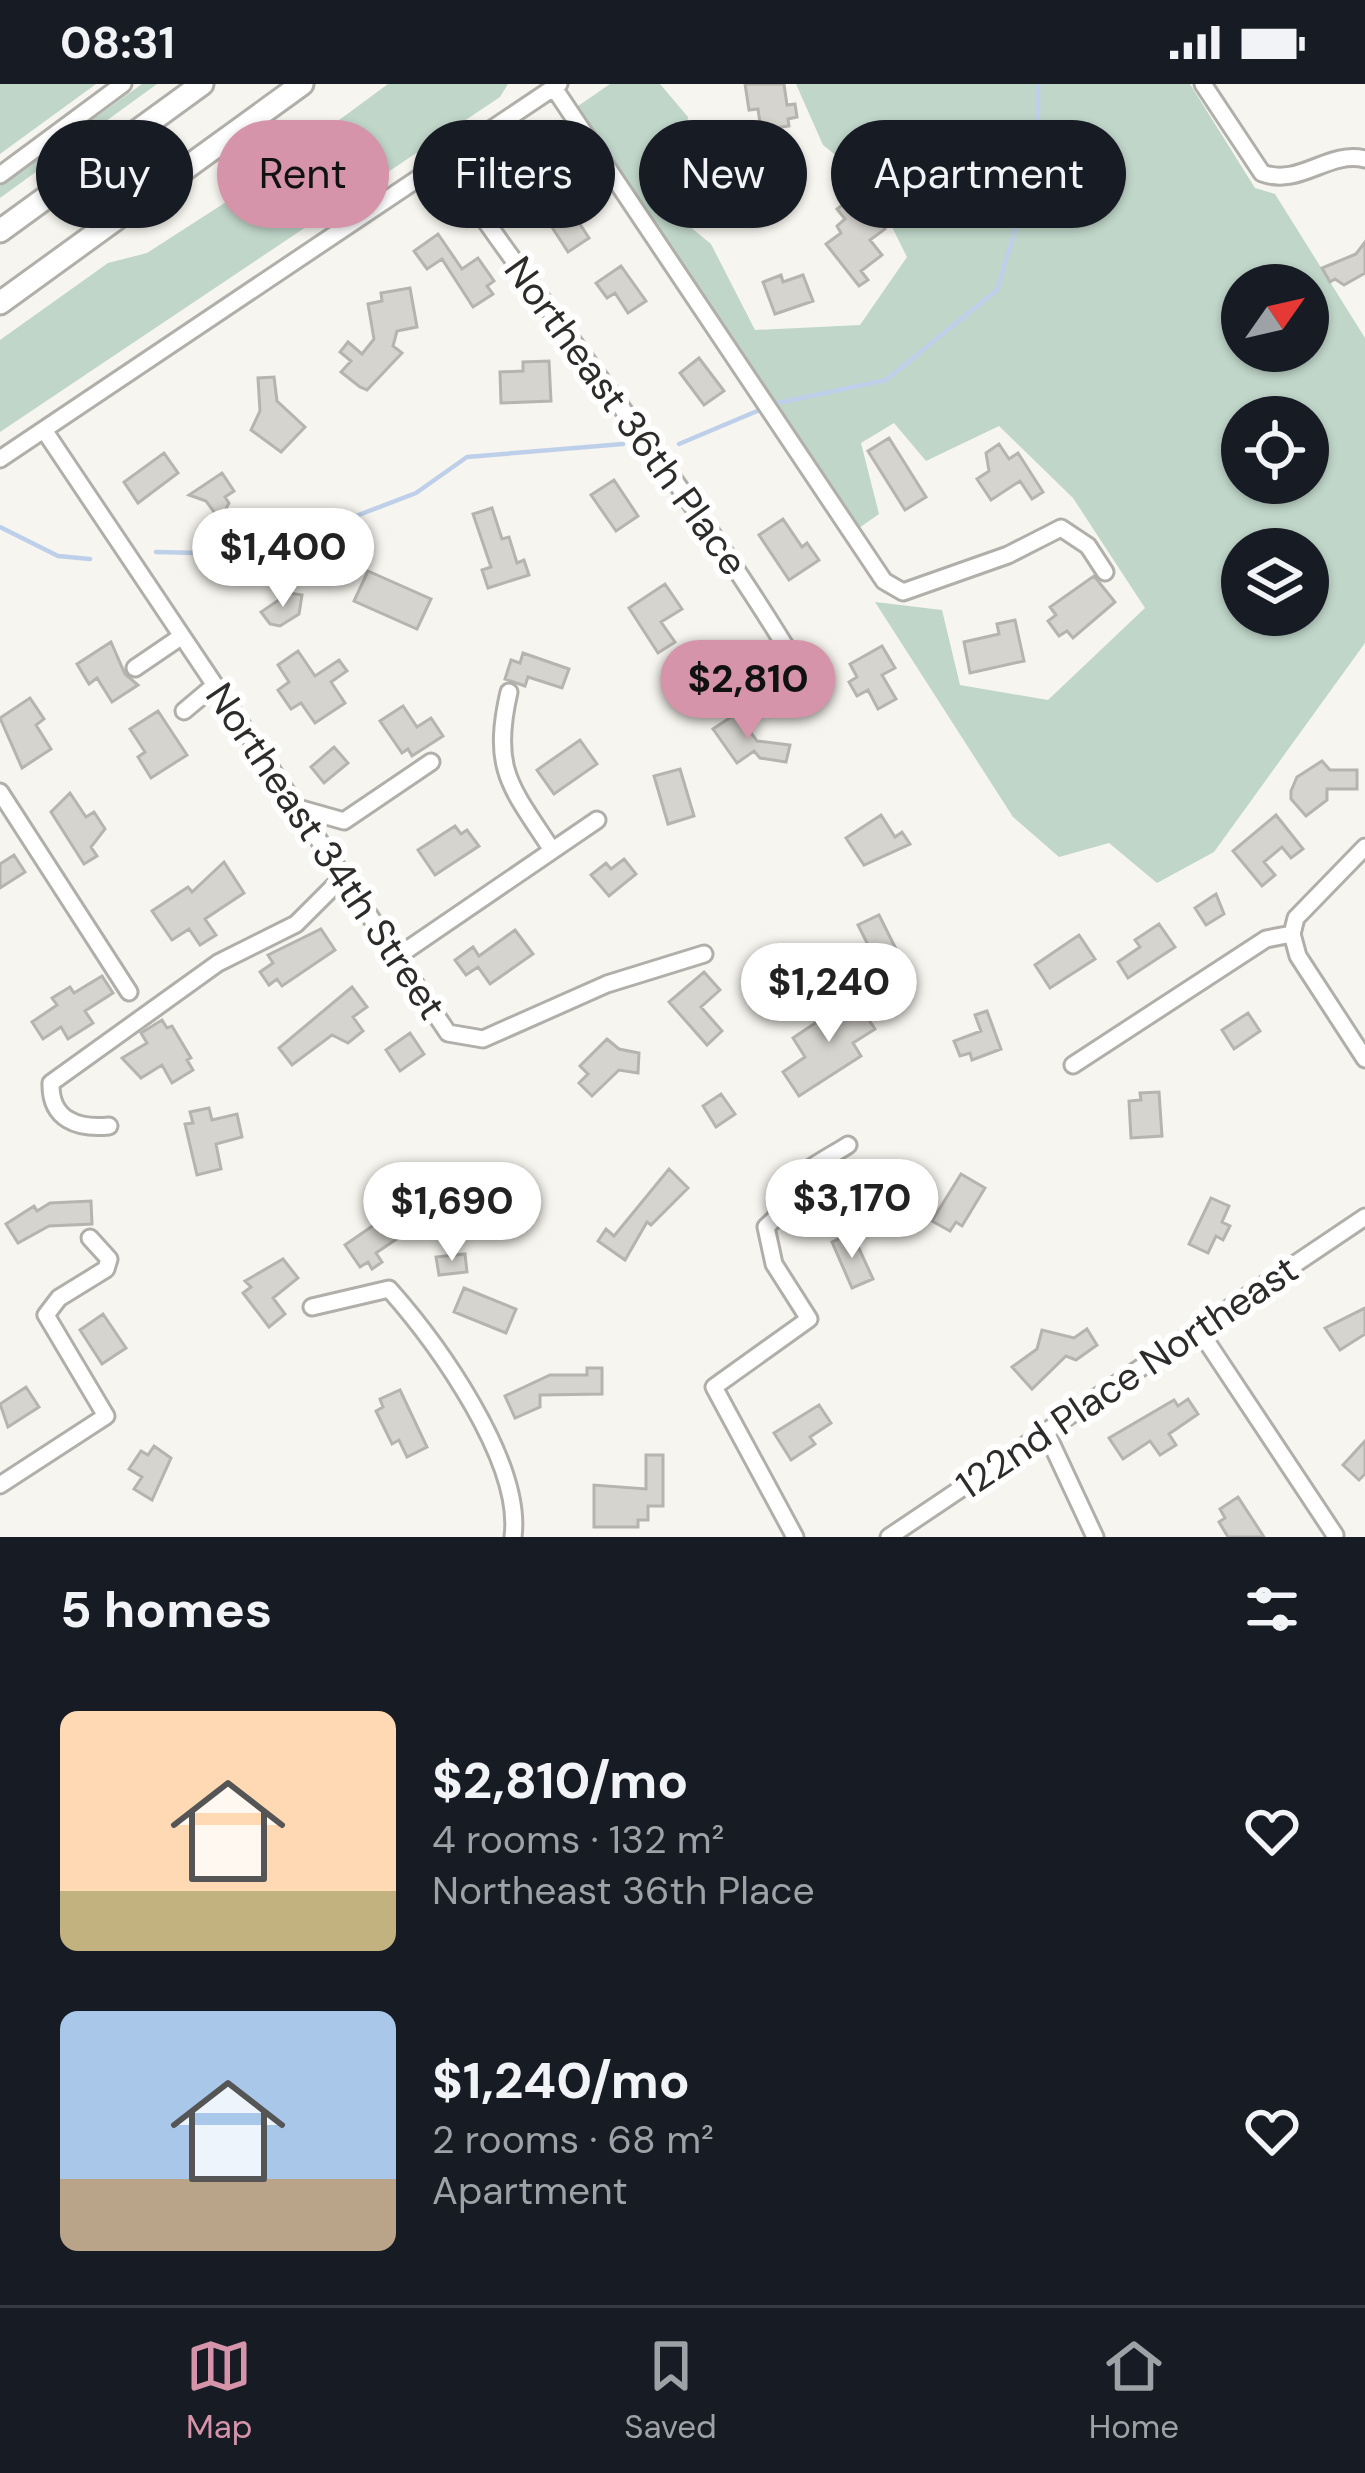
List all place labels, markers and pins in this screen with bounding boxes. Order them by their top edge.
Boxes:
pin: $1,400 [185,508,381,610]
pin: $2,810 [650,640,846,742]
pin: $1,240 [731,943,927,1045]
pin: $3,170 [754,1159,950,1261]
pin: $1,690 [354,1162,550,1264]

